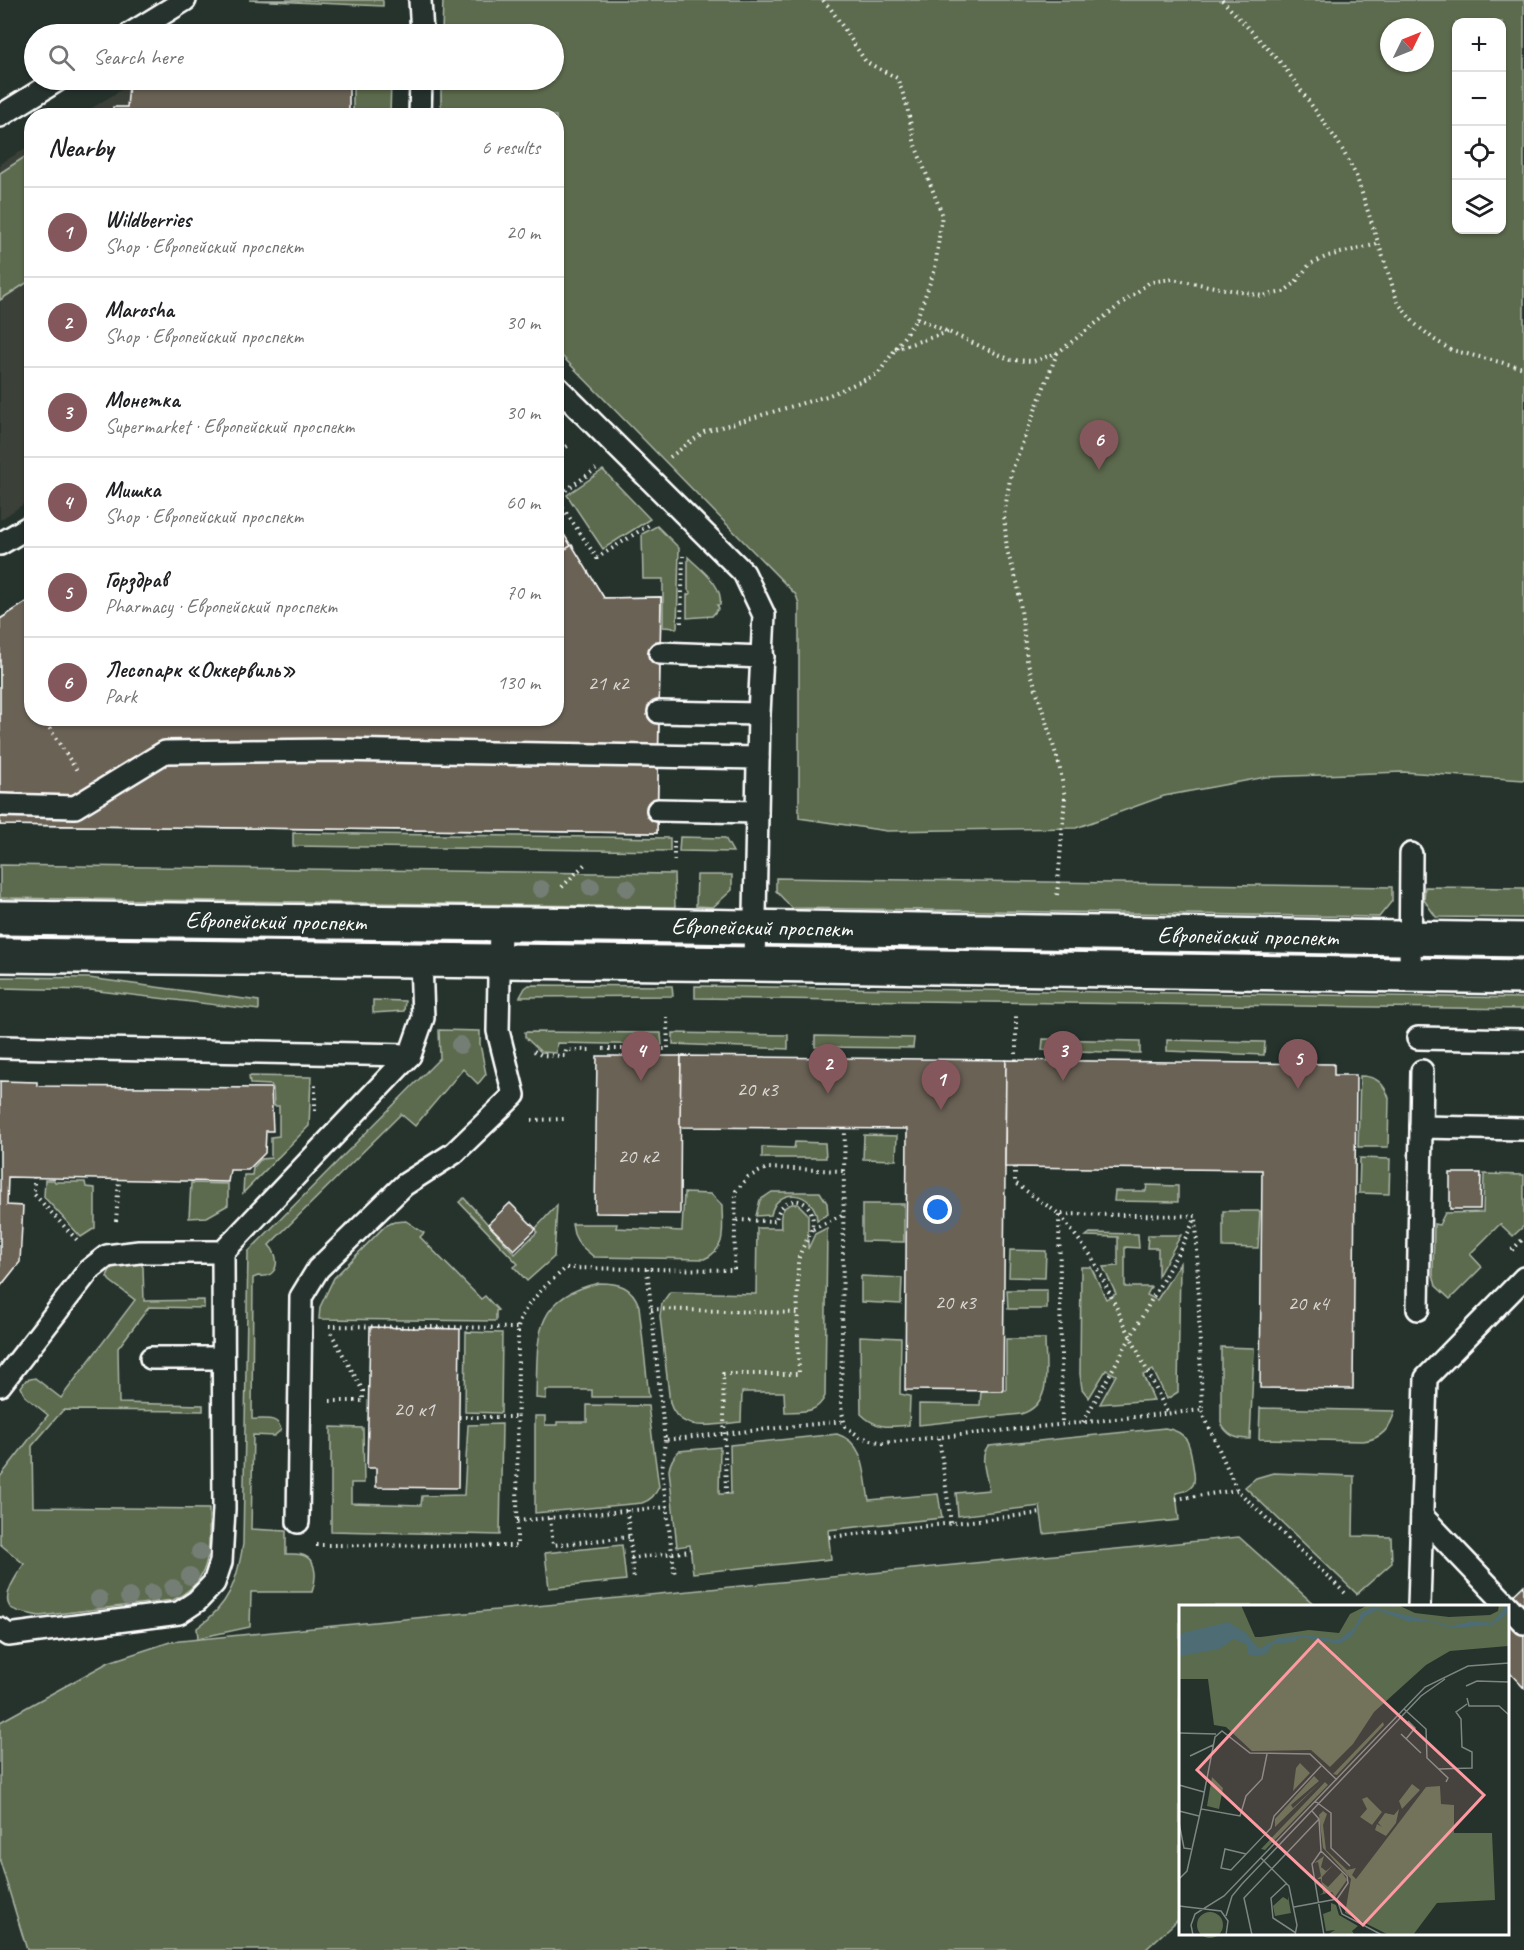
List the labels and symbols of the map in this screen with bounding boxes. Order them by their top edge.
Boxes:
north arrow [1380,18,1434,72]
pin: 6 [1080,420,1118,470]
house number: 21 к2 [587,670,630,696]
street label: Европейский проспект [185,904,367,938]
street label: Европейский проспект [671,910,853,944]
street label: Европейский проспект [1157,919,1339,953]
pin: 4 [622,1032,660,1081]
pin: 3 [1044,1032,1082,1081]
pin: 5 [1278,1040,1318,1089]
pin: 2 [808,1044,848,1094]
pin: 1 [922,1060,960,1110]
house number: 20 к3 [736,1076,779,1102]
house number: 20 к2 [617,1143,660,1169]
your location [923,1195,952,1224]
house number: 20 к3 [934,1289,977,1315]
house number: 20 к4 [1287,1290,1331,1316]
house number: 20 к1 [393,1396,436,1422]
inset map [1179,1605,1509,1935]

